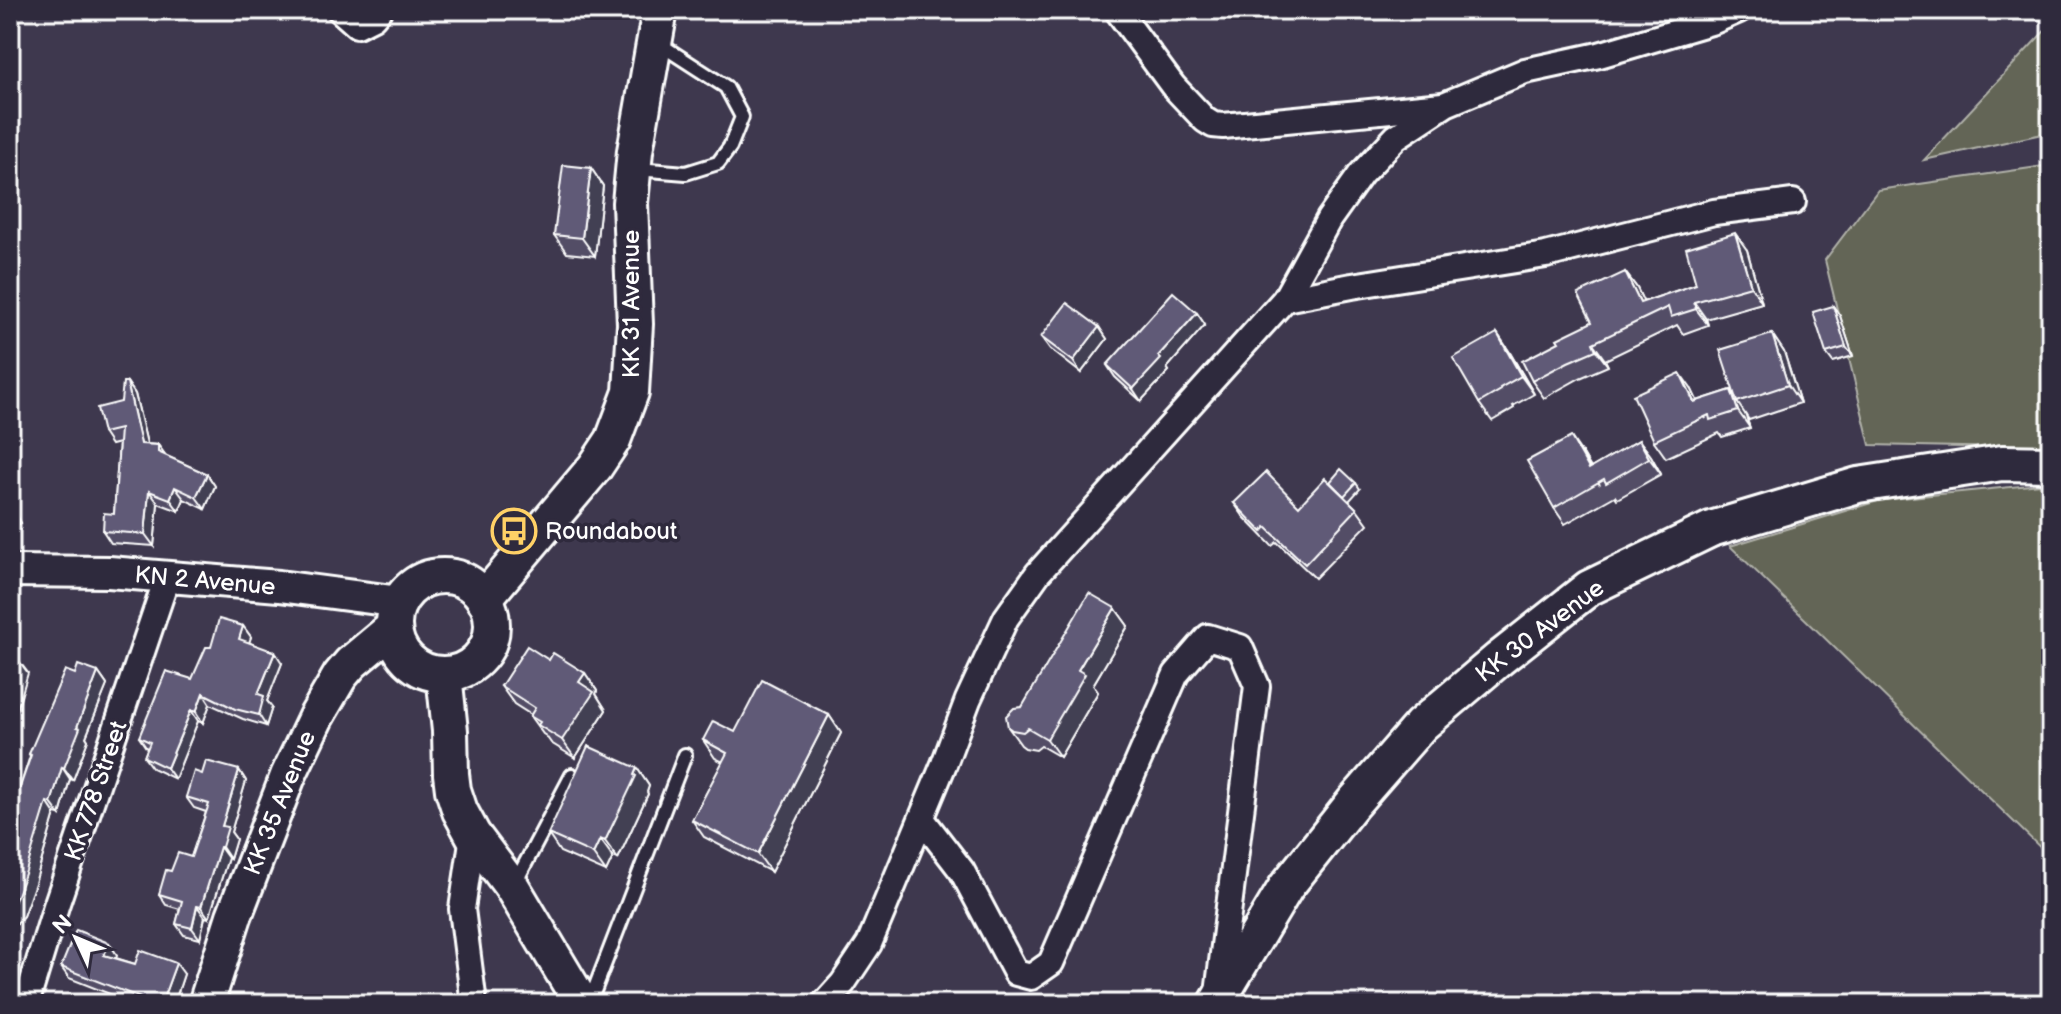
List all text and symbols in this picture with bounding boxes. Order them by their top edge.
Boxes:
street label: KK 31 Avenue [617,230,646,378]
bus stop icon: Roundabout [490,507,538,555]
place label: Roundabout [545,517,678,546]
street label: KN 2 Avenue [133,560,277,602]
street label: KK 30 Avenue [1470,573,1610,689]
street label: KK 778 Street [58,717,134,865]
street label: KK 35 Avenue [238,727,322,879]
north arrow [36,898,116,978]
text: N [47,910,78,940]

